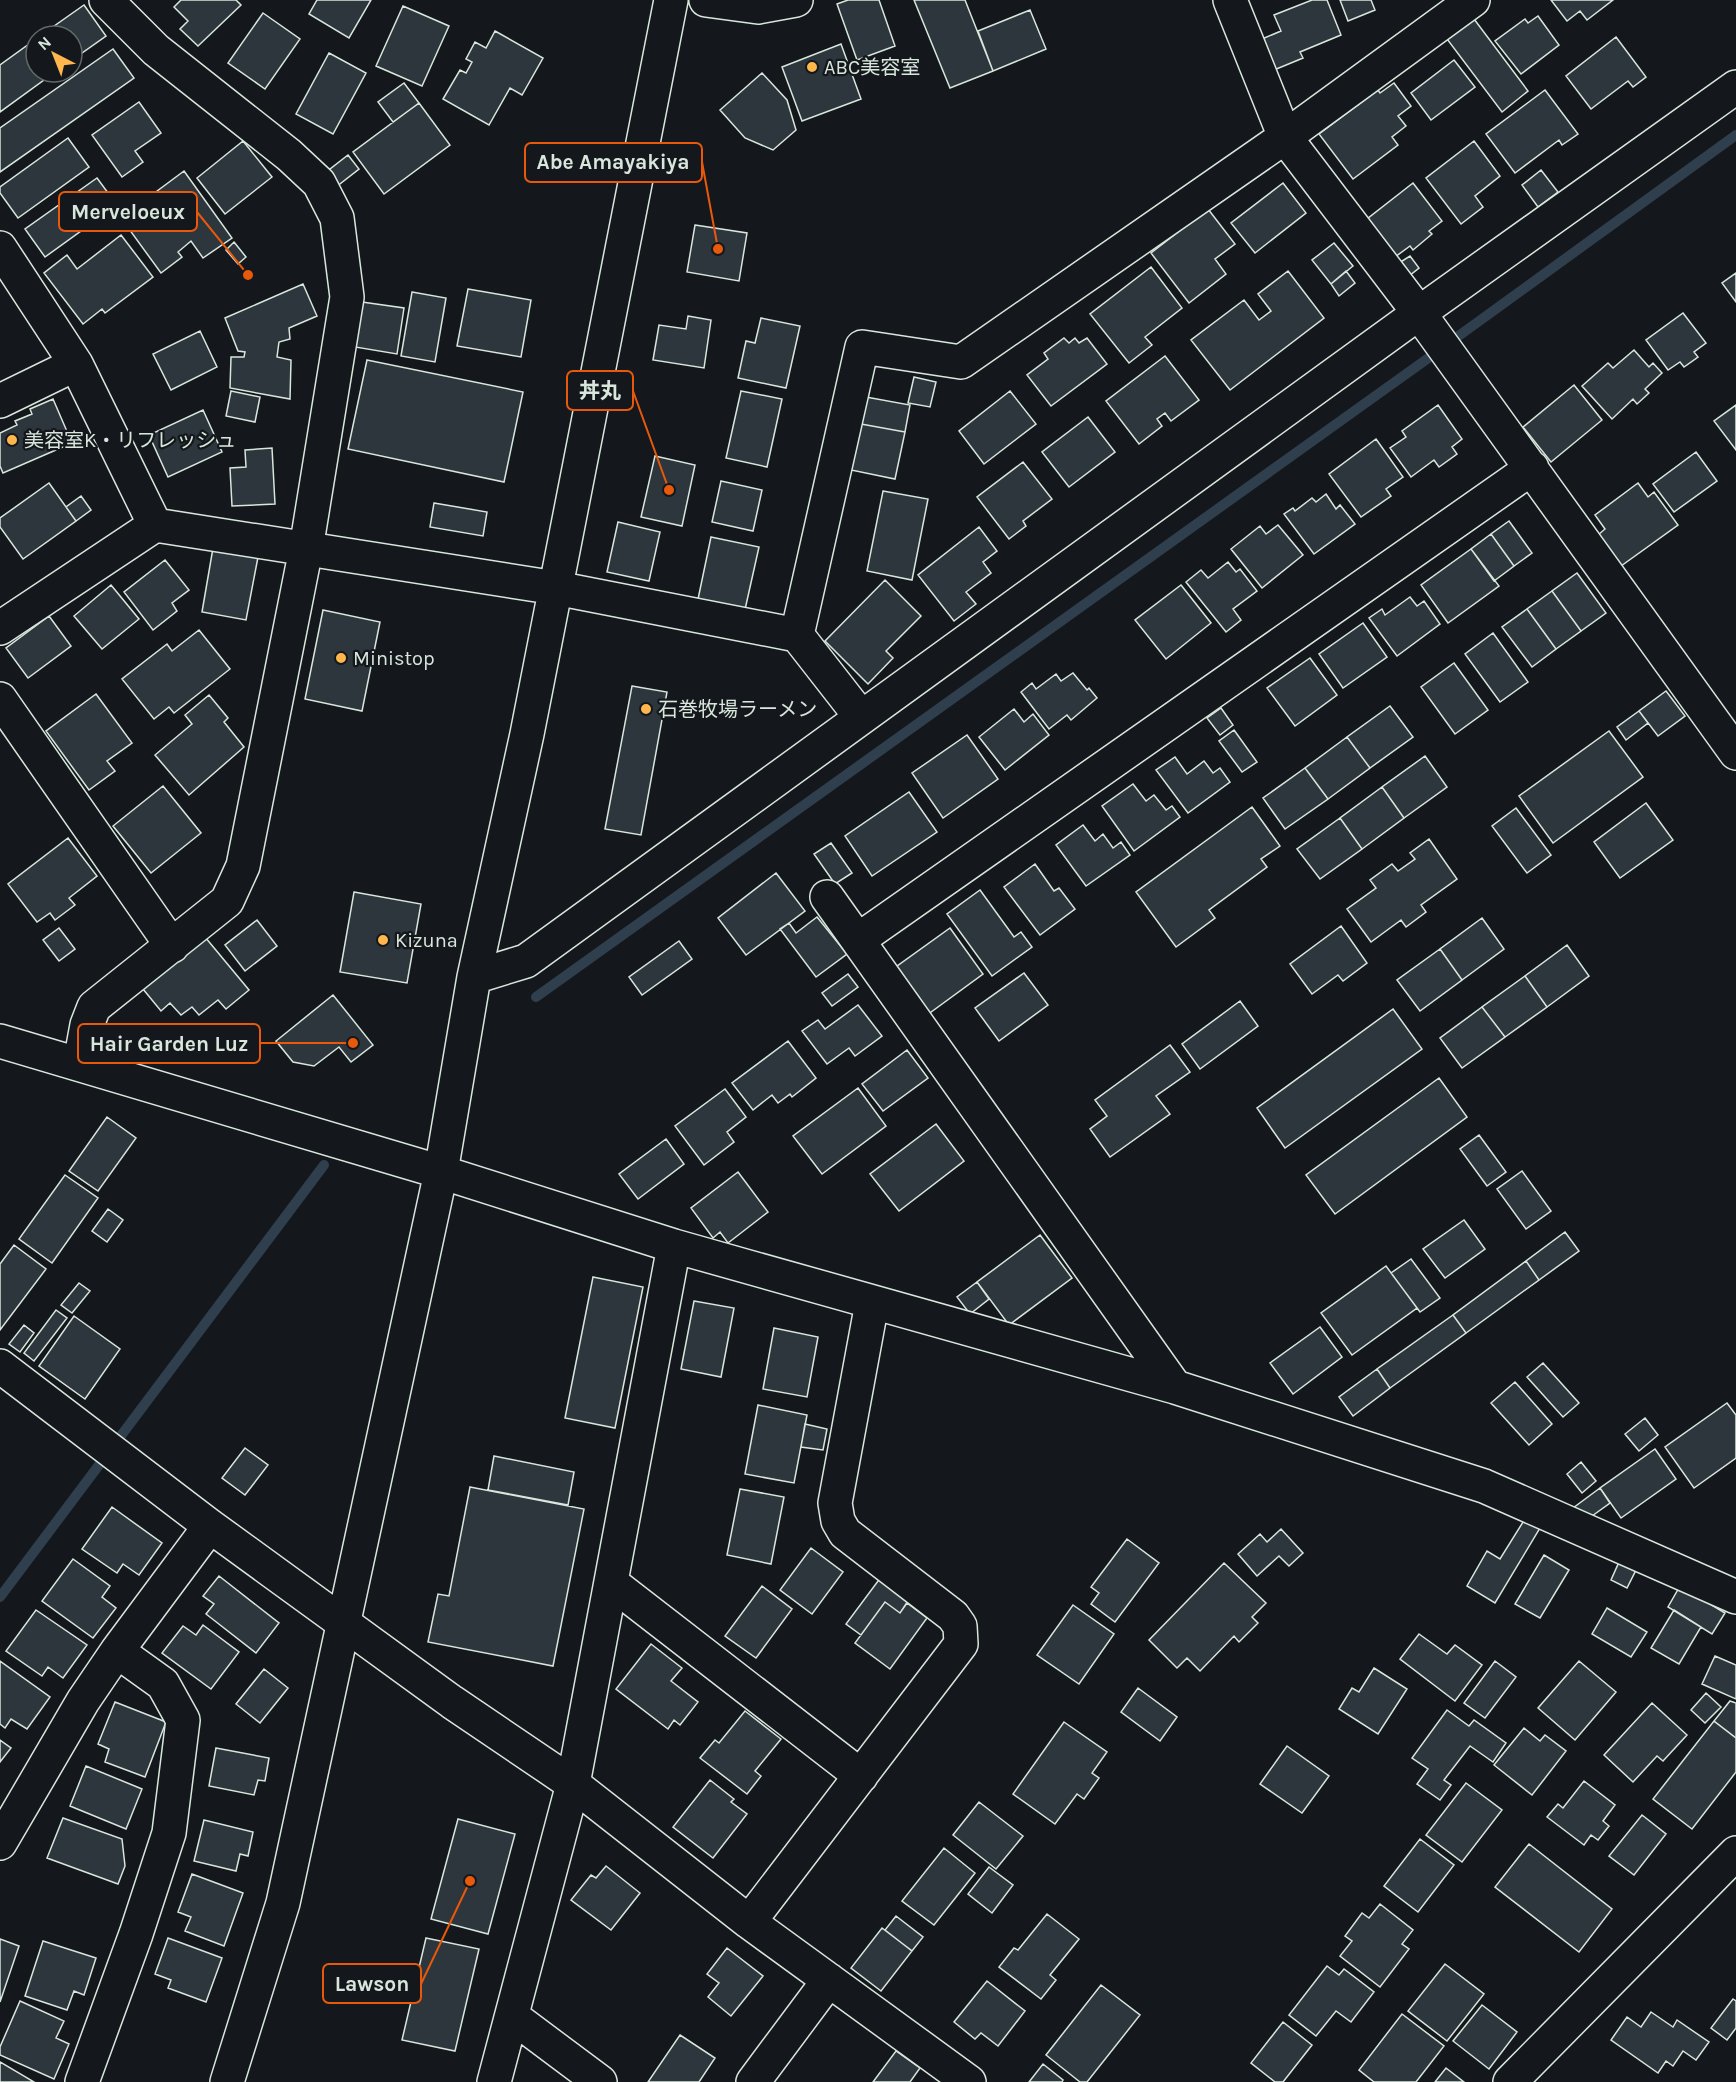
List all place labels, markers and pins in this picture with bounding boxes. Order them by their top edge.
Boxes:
place label: ABC美容室 [824,56,920,79]
marker: ABC美容室 [805,60,819,74]
callout: Abe Amayakiya [525,143,702,182]
callout: Merveloeux [59,192,197,231]
callout: 丼丸 [567,371,633,410]
place label: 美容室K・リフレッシュ [24,429,236,452]
marker: 美容室K・リフレッシュ [5,433,19,447]
place label: Ministop [353,647,435,670]
marker: Ministop [334,651,348,665]
place label: 石巻牧場ラーメン [658,698,817,721]
marker: 石巻牧場ラーメン [639,702,653,716]
place label: Kizuna [395,929,458,952]
marker: Kizuna [376,933,390,947]
callout: Hair Garden Luz [78,1024,260,1063]
callout: Lawson [323,1964,421,2003]

